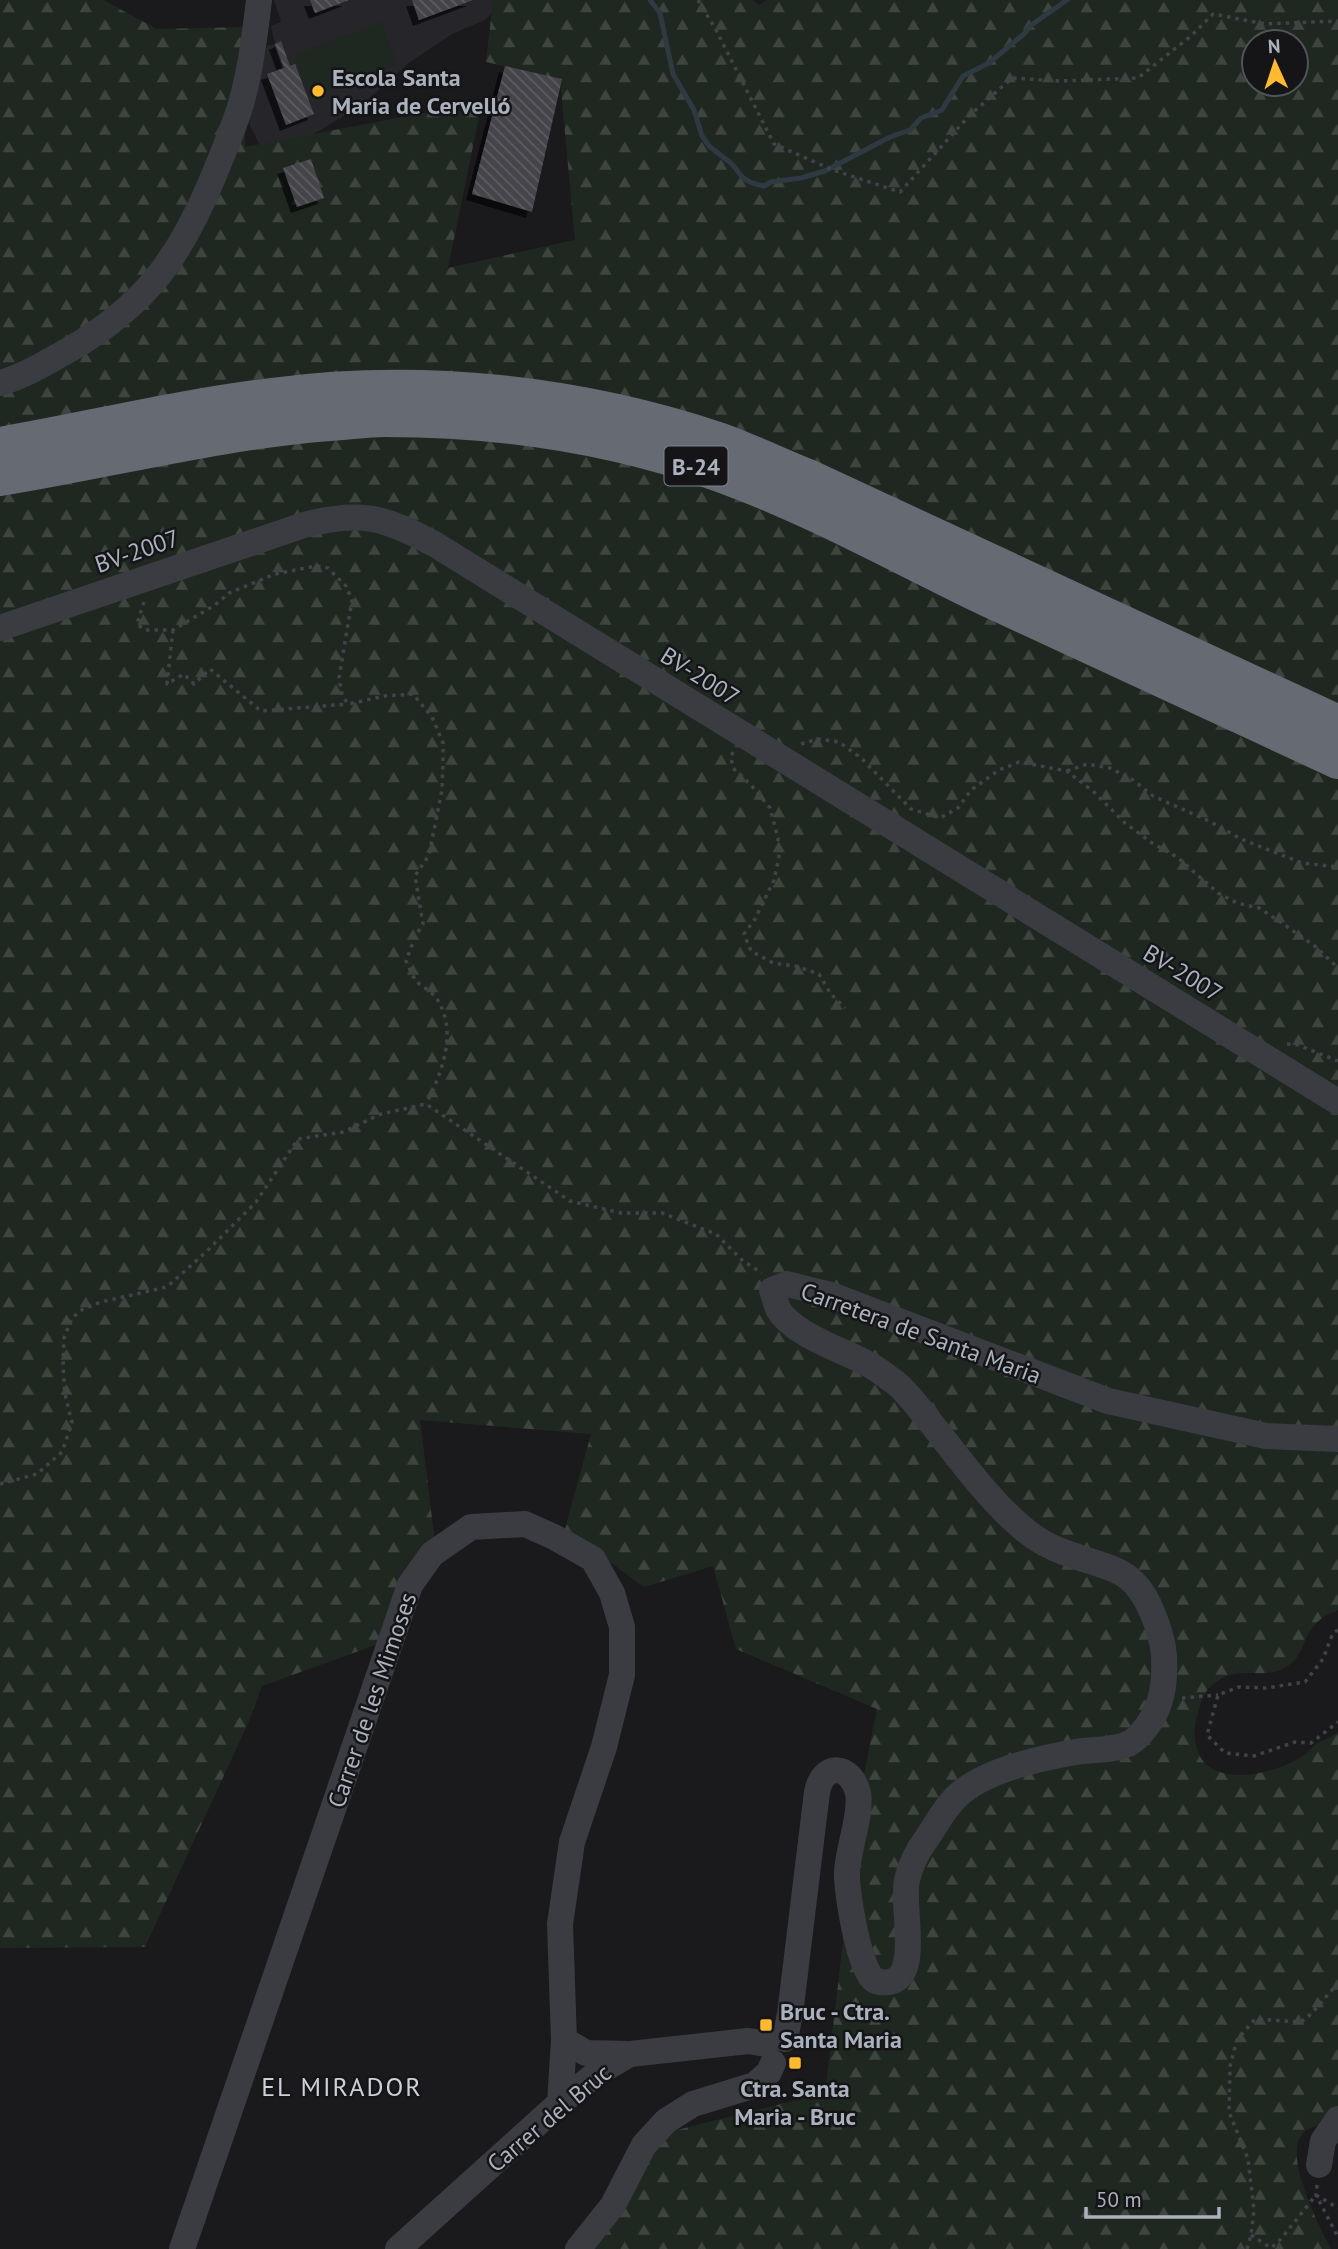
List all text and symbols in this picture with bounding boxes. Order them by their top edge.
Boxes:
north arrow [1240,28,1310,98]
text: N [1267,34,1281,58]
place label: Escola Santa Maria de Cervelló [332,62,511,121]
marker: Escola Santa Maria de Cervelló [310,83,326,99]
road number: B-24 [664,446,728,486]
street label: BV-2007 [91,522,183,580]
street label: BV-2007 [655,640,745,712]
street label: BV-2007 [1138,937,1228,1009]
street label: Carretera de Santa Maria [797,1275,1045,1391]
street label: Carrer de les Mimoses [321,1588,423,1812]
place label: Bruc - Ctra. Santa Maria [780,1996,902,2055]
marker: Bruc - Ctra. Santa Maria [758,2017,774,2033]
marker: Ctra. Santa Maria - Bruc [787,2055,803,2071]
street label: Carrer del Bruc [481,2057,618,2179]
district label: EL MIRADOR [261,2070,423,2103]
place label: Ctra. Santa Maria - Bruc [734,2073,856,2132]
scale bar [1086,2176,1219,2220]
text: 50 m [1096,2186,1142,2213]

